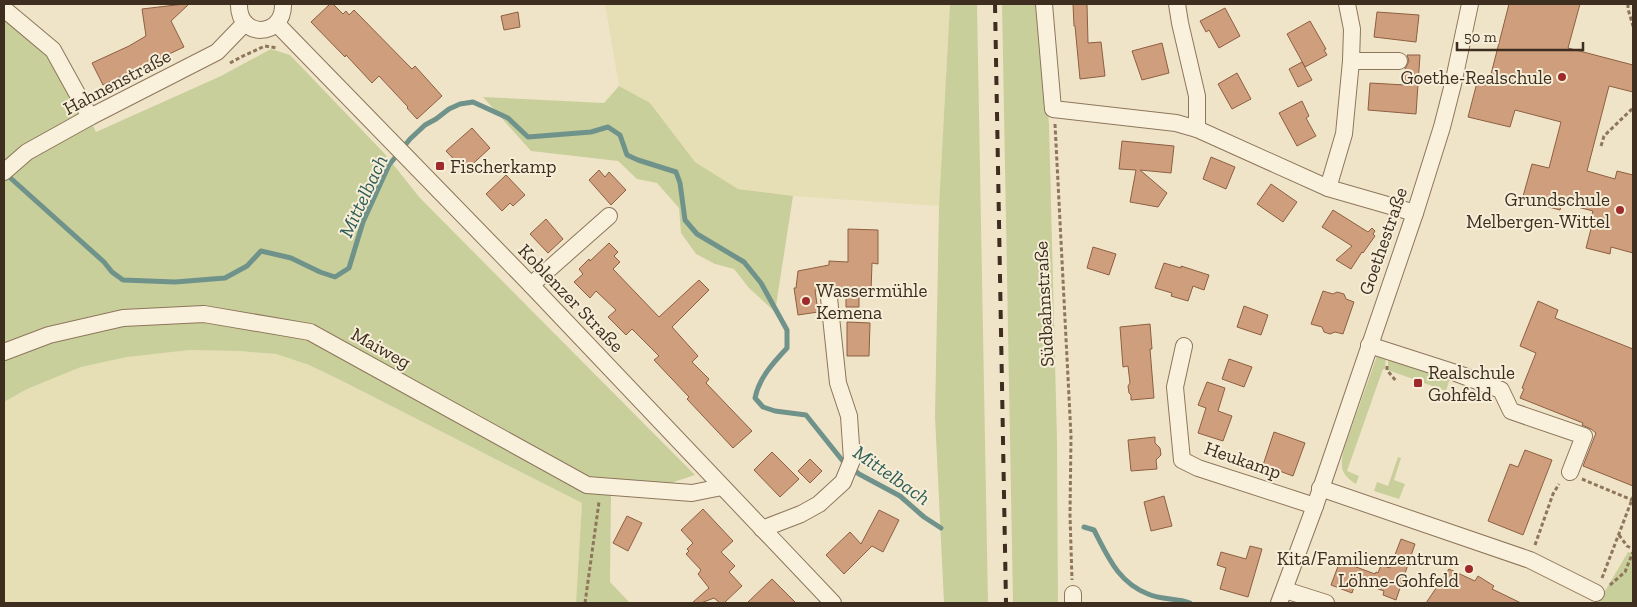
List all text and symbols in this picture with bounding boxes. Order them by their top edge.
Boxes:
scale bar [1457,20,1583,52]
text: 50 m [1464,28,1497,46]
street label: Hahnenstraße [59,44,175,120]
place label: Goethe-Realschule [1400,66,1552,89]
marker: Goethe-Realschule [1556,71,1568,83]
water label: Mittelbach [333,151,393,241]
place label: Fischerkamp [450,155,556,178]
marker: Fischerkamp [434,160,446,172]
street label: Goethestraße [1354,184,1412,298]
place label: Grundschule Melbergen-Wittel [1466,188,1610,233]
marker: Grundschule Melbergen-Wittel [1614,204,1626,216]
street label: Koblenzer Straße [513,239,629,357]
street label: Südbahnstraße [1029,240,1059,367]
place label: Wassermühle Kemena [816,279,927,324]
marker: Wassermühle Kemena [800,295,812,307]
street label: Maiweg [347,322,415,374]
place label: Realschule Gohfeld [1428,361,1515,406]
marker: Realschule Gohfeld [1412,377,1424,389]
street label: Heukamp [1202,436,1284,484]
water label: Mittelbach [849,440,935,510]
place label: Kita/Familienzentrum Löhne-Gohfeld [1277,547,1460,592]
marker: Kita/Familienzentrum Löhne-Gohfeld [1463,563,1475,575]

